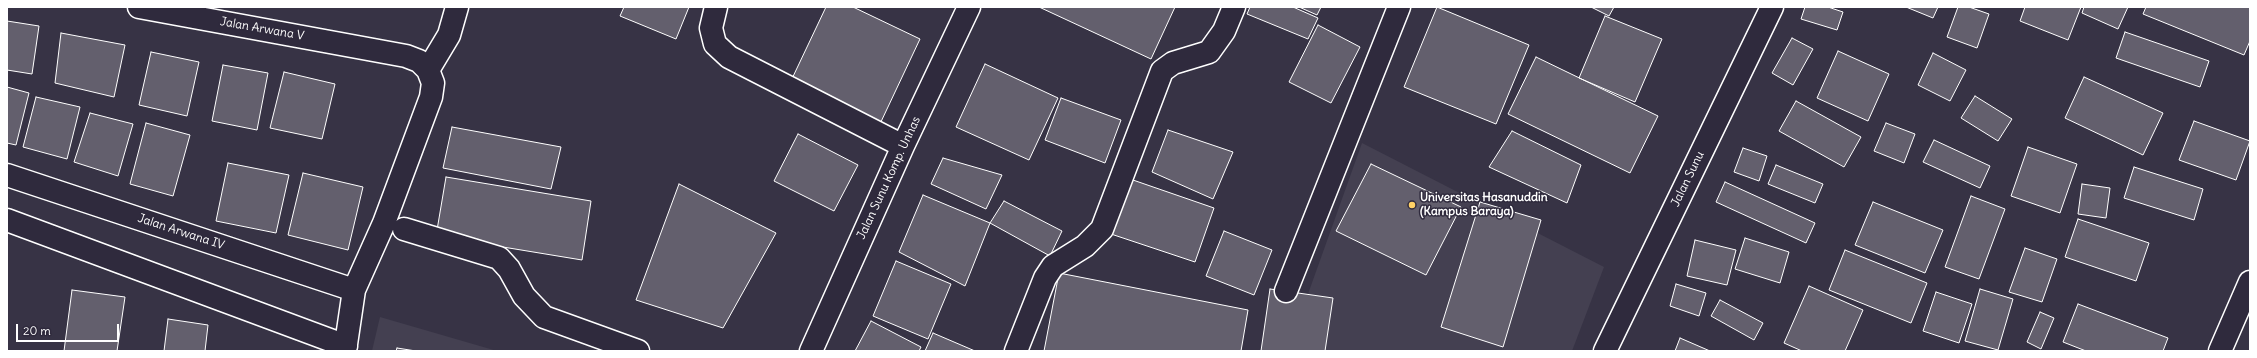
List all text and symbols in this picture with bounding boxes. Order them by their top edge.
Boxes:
street label: Jalan Arwana V [219,15,305,43]
street label: Jalan Sunu Komp. Unhas [854,114,924,242]
street label: Jalan Sunu [1668,149,1708,209]
place label: Universitas Hasanuddin (Kampus Baraya) [1420,191,1548,219]
marker: Universitas Hasanuddin (Kampus Baraya) [1407,200,1417,210]
street label: Jalan Arwana IV [136,211,226,253]
scale bar [18,316,121,342]
text: 20 m [23,323,51,338]

